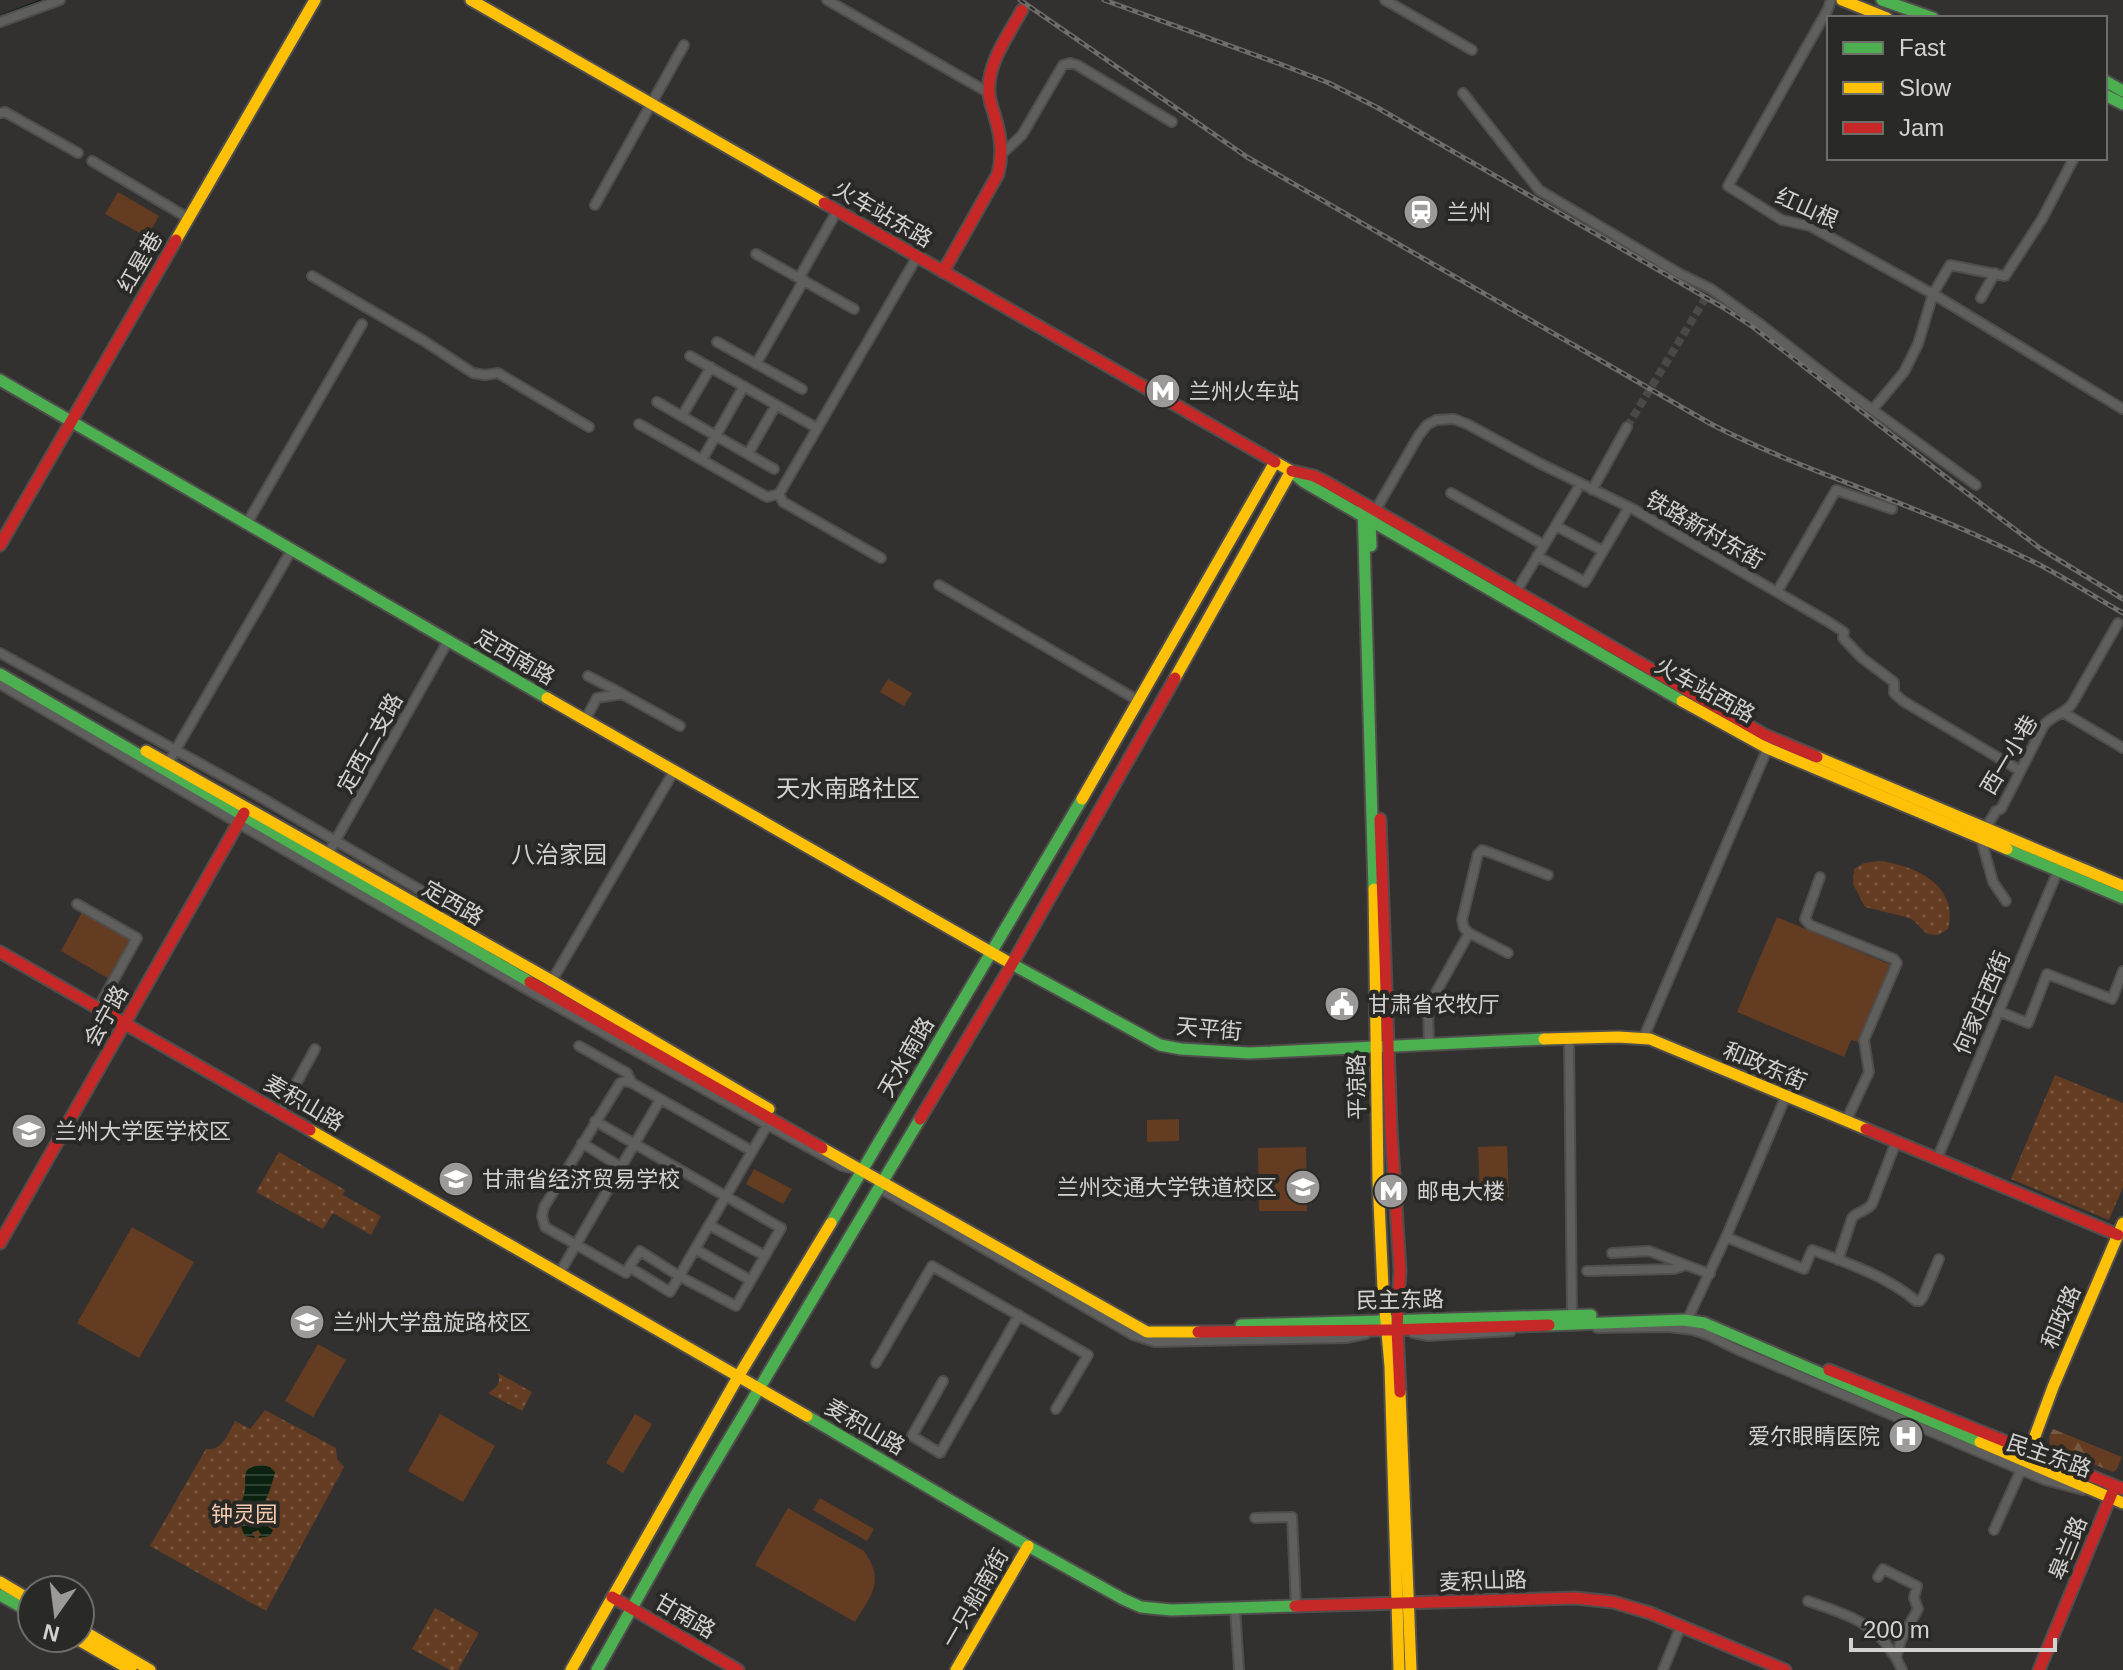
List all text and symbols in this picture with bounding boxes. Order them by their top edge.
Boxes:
legend [1827,16,2107,160]
text: Fast [1899,34,1946,61]
text: Slow [1899,74,1952,101]
text: Jam [1899,114,1944,141]
street label: 火车站东路 [829,176,937,252]
street label: 红山根 [1772,183,1842,233]
station icon: 兰州 [1402,193,1440,231]
place label: 兰州 [1447,200,1491,225]
street label: 红星巷 [113,227,167,297]
metro station icon: 兰州火车站 [1144,372,1182,410]
place label: 兰州火车站 [1189,379,1299,404]
street label: 铁路新村东街 [1642,486,1768,574]
street label: 定西南路 [471,624,559,690]
street label: 火车站西路 [1651,652,1759,728]
street label: 定西二支路 [332,689,408,797]
street label: 西一小巷 [1976,711,2042,799]
district label: 天水南路社区 [776,775,920,802]
district label: 八治家园 [511,841,607,868]
street label: 定西路 [418,876,488,930]
street label: 何家庄西街 [1949,947,2015,1059]
street label: 会宁路 [79,981,133,1051]
public building icon: 甘肃省农牧厅 [1323,985,1361,1023]
place label: 甘肃省农牧厅 [1368,992,1500,1017]
street label: 天水南路 [873,1013,939,1101]
street label: 天平街 [1175,1014,1243,1044]
street label: 和政东街 [1720,1037,1810,1095]
street label: 平凉路 [1344,1054,1370,1120]
street label: 麦积山路 [260,1070,348,1136]
school or university icon: 兰州大学医学校区 [10,1112,48,1150]
place label: 兰州大学医学校区 [55,1119,231,1144]
school or university icon: 甘肃省经济贸易学校 [437,1160,475,1198]
place label: 甘肃省经济贸易学校 [482,1167,680,1192]
school or university icon: 兰州交通大学铁道校区 [1284,1168,1322,1206]
metro station icon: 邮电大楼 [1372,1172,1410,1210]
place label: 兰州交通大学铁道校区 [1057,1175,1277,1200]
place label: 邮电大楼 [1417,1179,1505,1204]
street label: 和政路 [2037,1282,2085,1352]
street label: 民主东路 [1356,1287,1444,1313]
school or university icon: 兰州大学盘旋路校区 [288,1303,326,1341]
place label: 兰州大学盘旋路校区 [333,1310,531,1335]
street label: 麦积山路 [821,1394,909,1460]
hospital icon: 爱尔眼睛医院 [1887,1417,1925,1455]
place label: 爱尔眼睛医院 [1748,1424,1880,1449]
street label: 民主东路 [2003,1430,2095,1482]
park label: 钟灵园 [211,1502,277,1527]
street label: 皋兰路 [2044,1513,2092,1583]
street label: 一只船南街 [937,1544,1013,1652]
street label: 麦积山路 [1439,1567,1527,1595]
north arrow [16,1574,96,1654]
street label: 甘南路 [650,1589,720,1643]
scale bar [1851,1602,2055,1652]
text: 200 m [1863,1616,1930,1643]
text: N [41,1619,62,1647]

